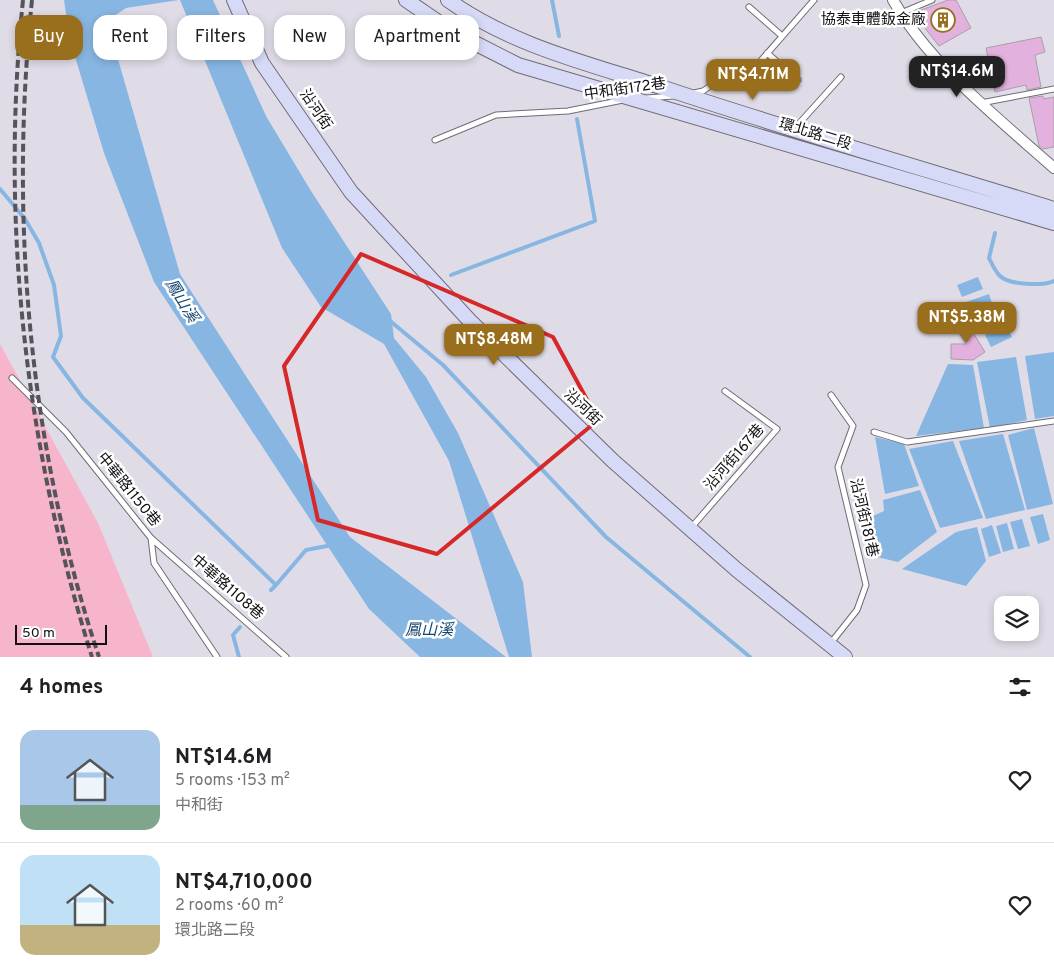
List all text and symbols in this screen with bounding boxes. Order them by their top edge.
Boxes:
building icon: 協泰車體鈑金廠 [930,7,956,33]
place label: 協泰車體鈑金廠 [821,10,926,30]
chip: Buy [15,15,83,60]
chip: Rent [93,15,167,60]
chip: Filters [177,15,264,60]
chip: New [274,15,345,60]
chip: Apartment [355,15,479,60]
pin: NT$14.6M [905,56,1009,98]
pin: NT$4.71M [701,58,805,101]
text: NT$14.6M [920,62,994,82]
text: NT$4.71M [717,65,789,85]
street label: 中和街172巷 [583,75,667,105]
street label: 沿河街 [295,86,335,134]
street label: 環北路二段 [776,114,854,155]
water label: 鳳山溪 [160,275,203,328]
pin: NT$5.38M [915,302,1019,344]
text: NT$5.38M [929,308,1005,328]
pin: NT$8.48M [442,324,546,366]
text: NT$8.48M [455,330,533,350]
street label: 沿河街 [559,386,605,430]
street label: 沿河街167巷 [701,421,769,495]
street label: 中華路1150巷 [92,449,164,531]
street label: 沿河街181巷 [845,477,881,559]
street label: 中華路1108巷 [187,551,267,625]
map controls [994,596,1039,641]
button: layers [994,596,1039,641]
water label: 鳳山溪 [405,621,455,641]
scale bar [15,622,108,645]
text: 50 m [22,625,55,642]
icon: filters [1006,673,1034,701]
text: 4 homes [20,674,103,701]
text: NT$14.6M [175,744,272,771]
icon: home [60,750,120,810]
icon: heart [1006,766,1034,794]
text: 5 rooms · 153 m² [175,771,290,791]
text: 中和街 [175,796,223,816]
text: NT$4,710,000 [175,869,313,896]
icon: home [60,875,120,935]
icon: heart [1006,891,1034,919]
text: 2 rooms · 60 m² [175,896,284,916]
text: 環北路二段 [175,921,255,941]

